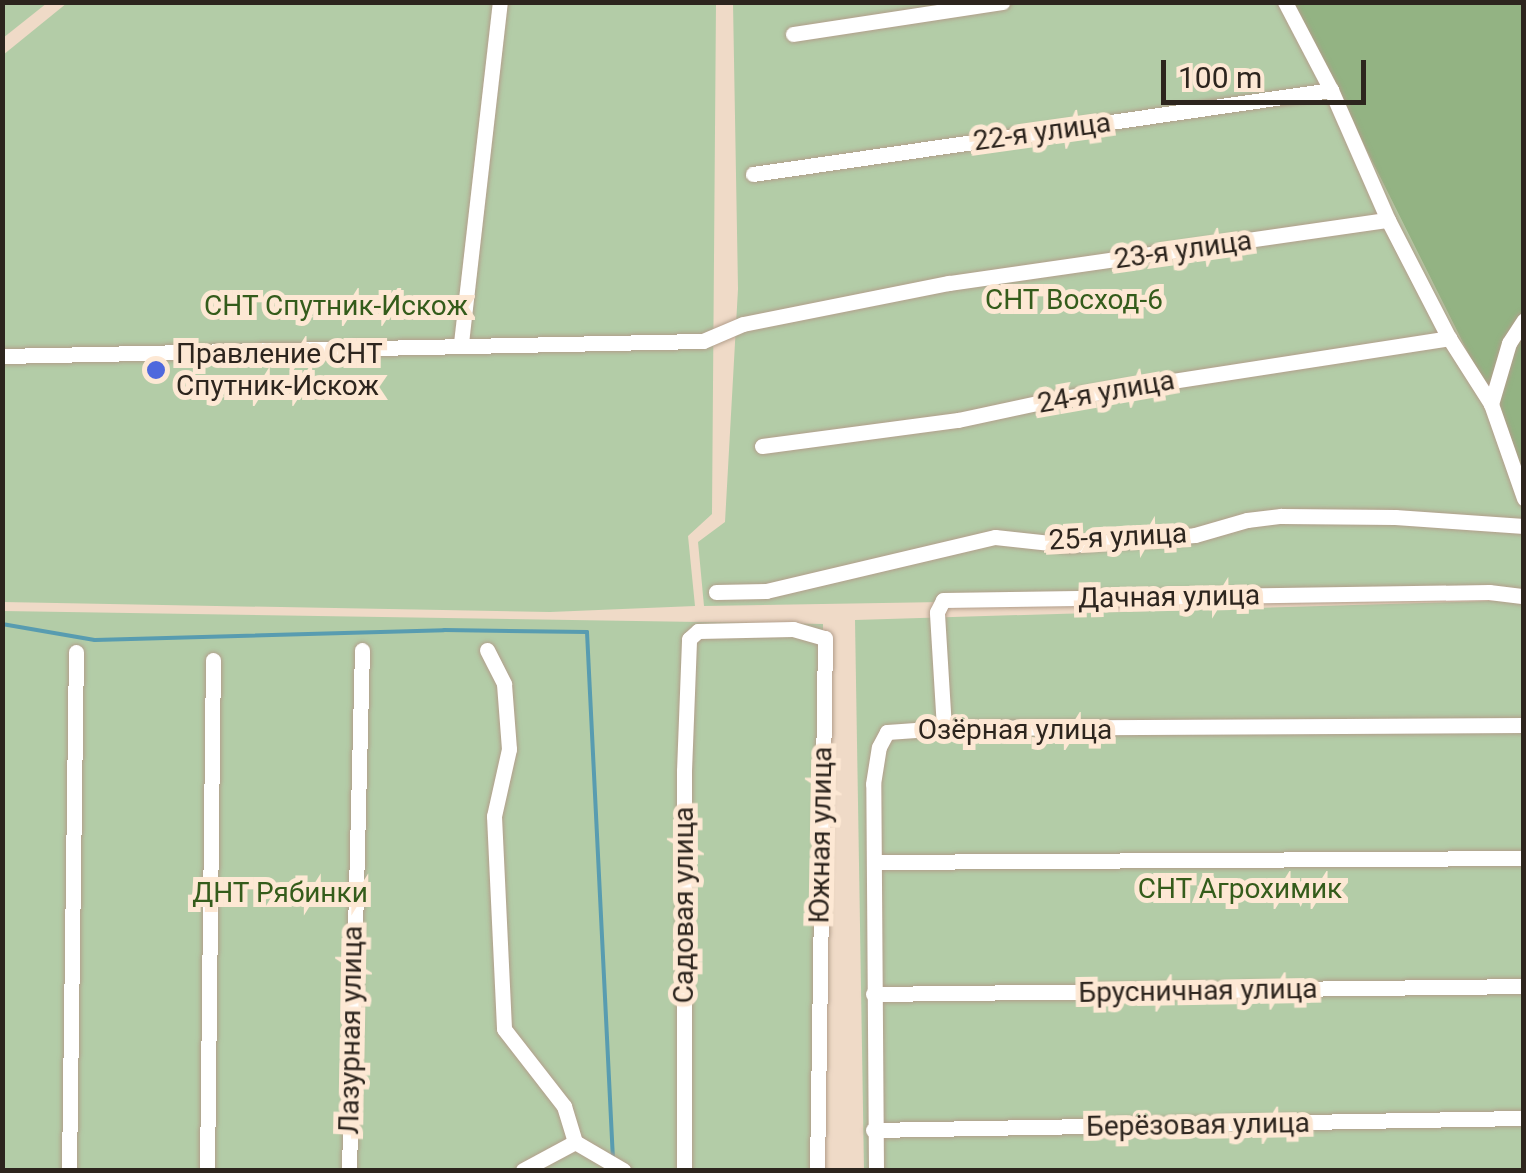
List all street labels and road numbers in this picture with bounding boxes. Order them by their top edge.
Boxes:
street label: 22-я улица [971,106,1113,158]
street label: 23-я улица [1112,224,1254,276]
street label: 24-я улица [1035,363,1177,421]
street label: 25-я улица [1048,517,1188,557]
street label: Дачная улица [1078,579,1260,615]
street label: Озёрная улица [918,713,1112,747]
street label: Южная улица [803,746,839,924]
street label: Садовая улица [667,807,701,1003]
street label: Лазурная улица [332,925,370,1135]
street label: Брусничная улица [1078,972,1318,1010]
street label: Берёзовая улица [1086,1106,1310,1144]

